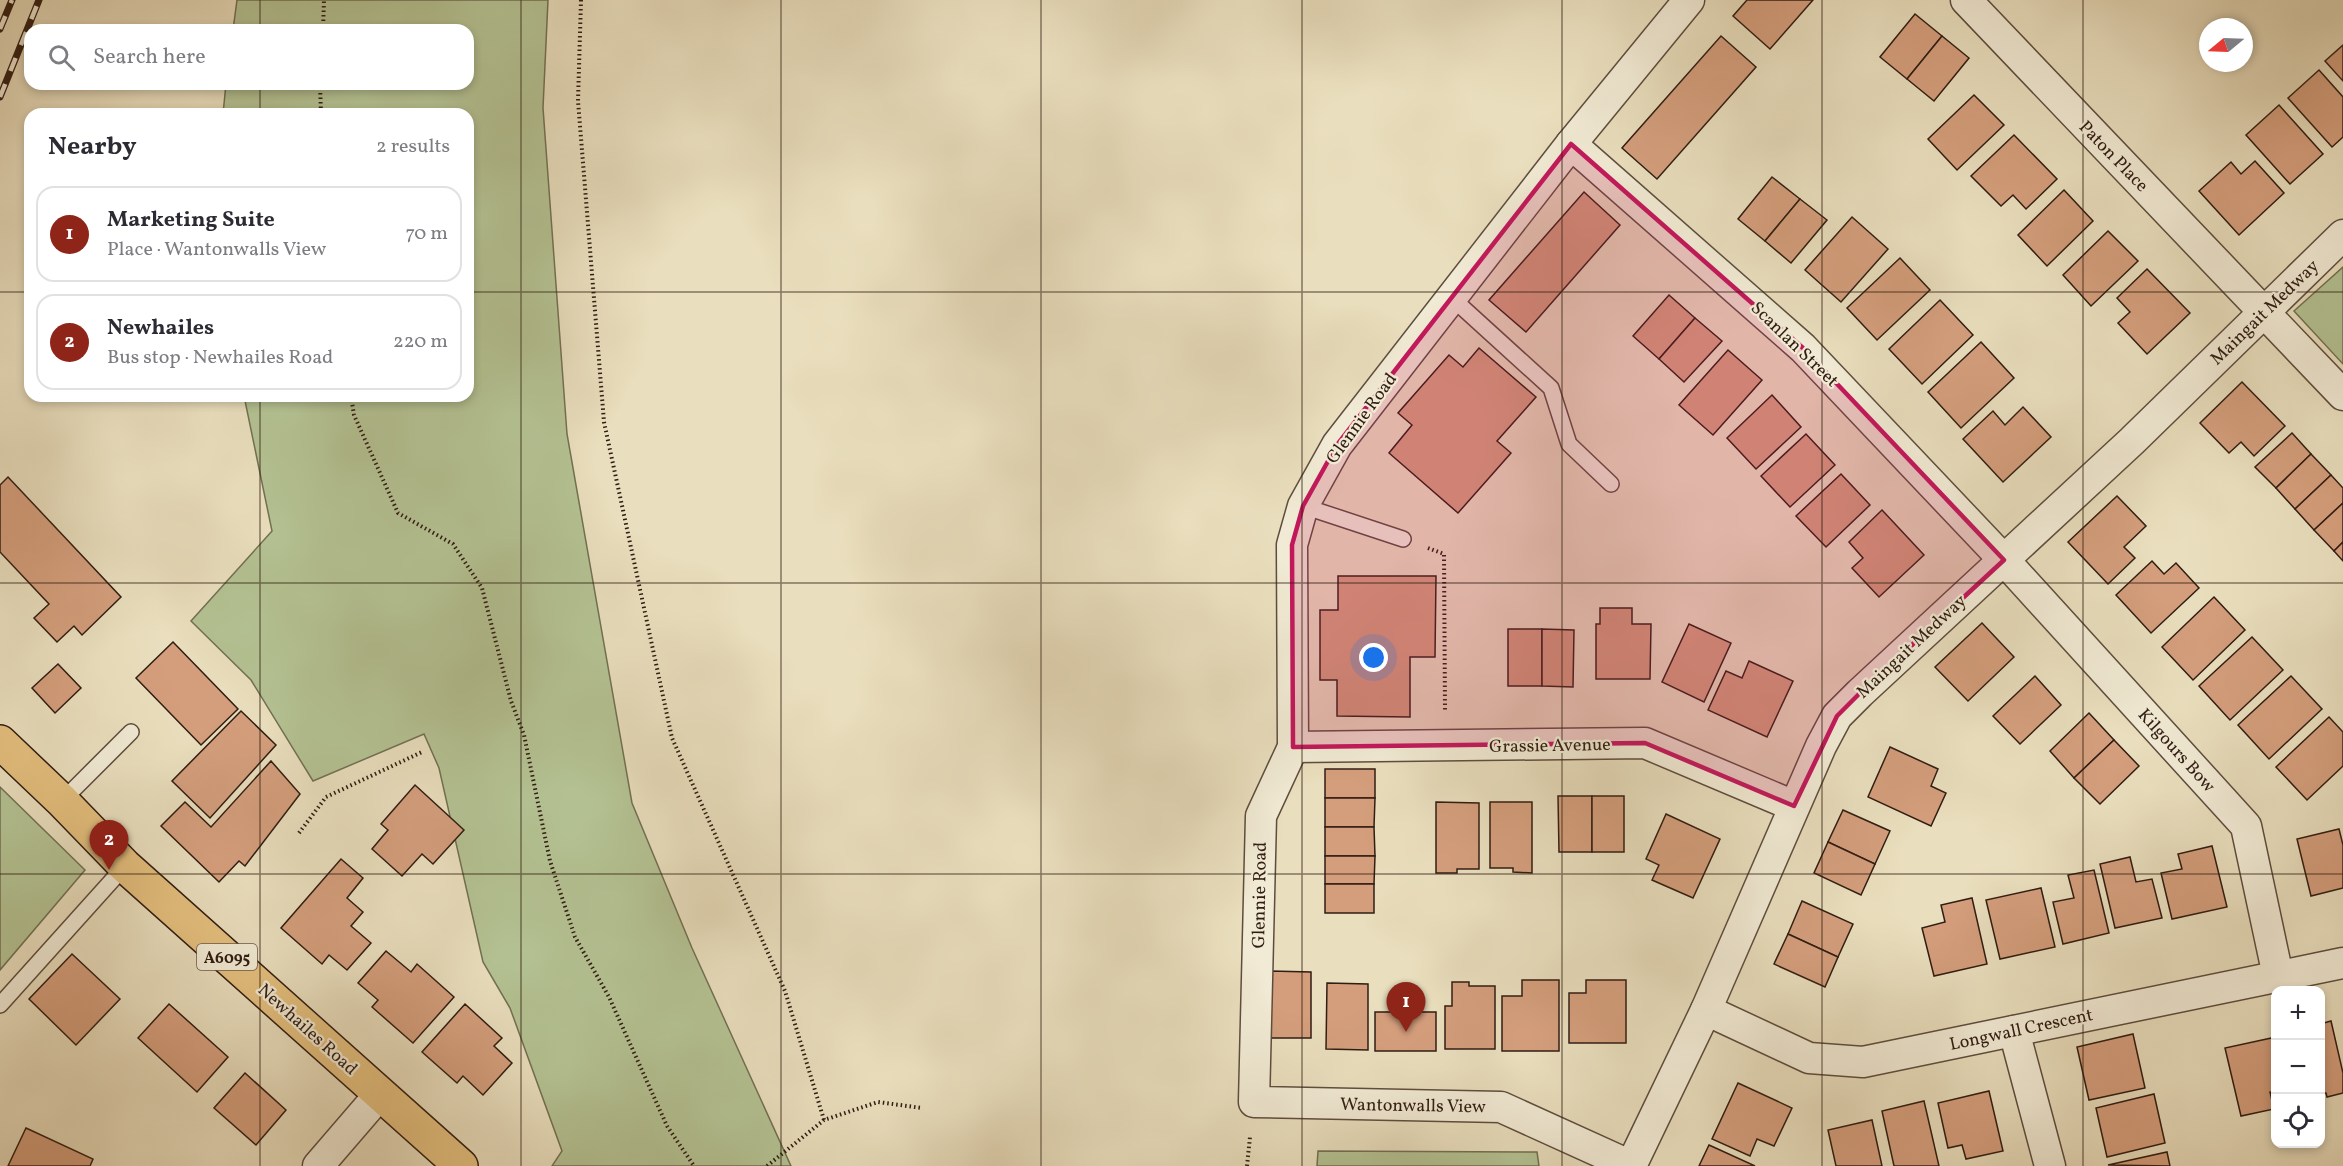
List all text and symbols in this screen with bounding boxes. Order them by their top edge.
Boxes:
north arrow [2199,18,2253,72]
search box [24,24,474,90]
icon: search [45,41,78,74]
text: Search here [93,42,206,73]
street label: Paton Place [2072,116,2153,198]
text: Nearby [48,129,137,165]
text: 2 results [376,133,450,161]
text: Marketing Suite [107,205,275,236]
text: 1 [65,220,74,248]
text: 70 m [405,220,448,248]
text: Place · Wantonwalls View [107,236,326,264]
street label: Maingait Medway [2205,254,2325,372]
street label: Scanlan Street [1744,297,1843,394]
text: Newhailes [107,313,214,344]
text: 2 [64,328,75,356]
text: 220 m [393,328,448,356]
text: Bus stop · Newhailes Road [107,344,333,372]
street label: Glennie Road [1321,368,1404,469]
street label: Maingait Medway [1851,589,1973,705]
your location [1359,643,1388,672]
street label: Kilgours Bow [2131,704,2220,799]
street label: Grassie Avenue [1489,733,1611,760]
pin: 2 [90,820,128,870]
street label: Glennie Road [1247,841,1274,949]
road number: A6095 [197,944,257,970]
street label: Newhailes Road [252,978,362,1082]
pin: 1 [1386,982,1426,1032]
map controls [2271,986,2325,1148]
button: + [2271,986,2325,1040]
street label: Longwall Crescent [1947,1003,2095,1058]
button: − [2271,1040,2325,1094]
street label: Wantonwalls View [1340,1093,1486,1120]
button: locate [2271,1094,2325,1148]

